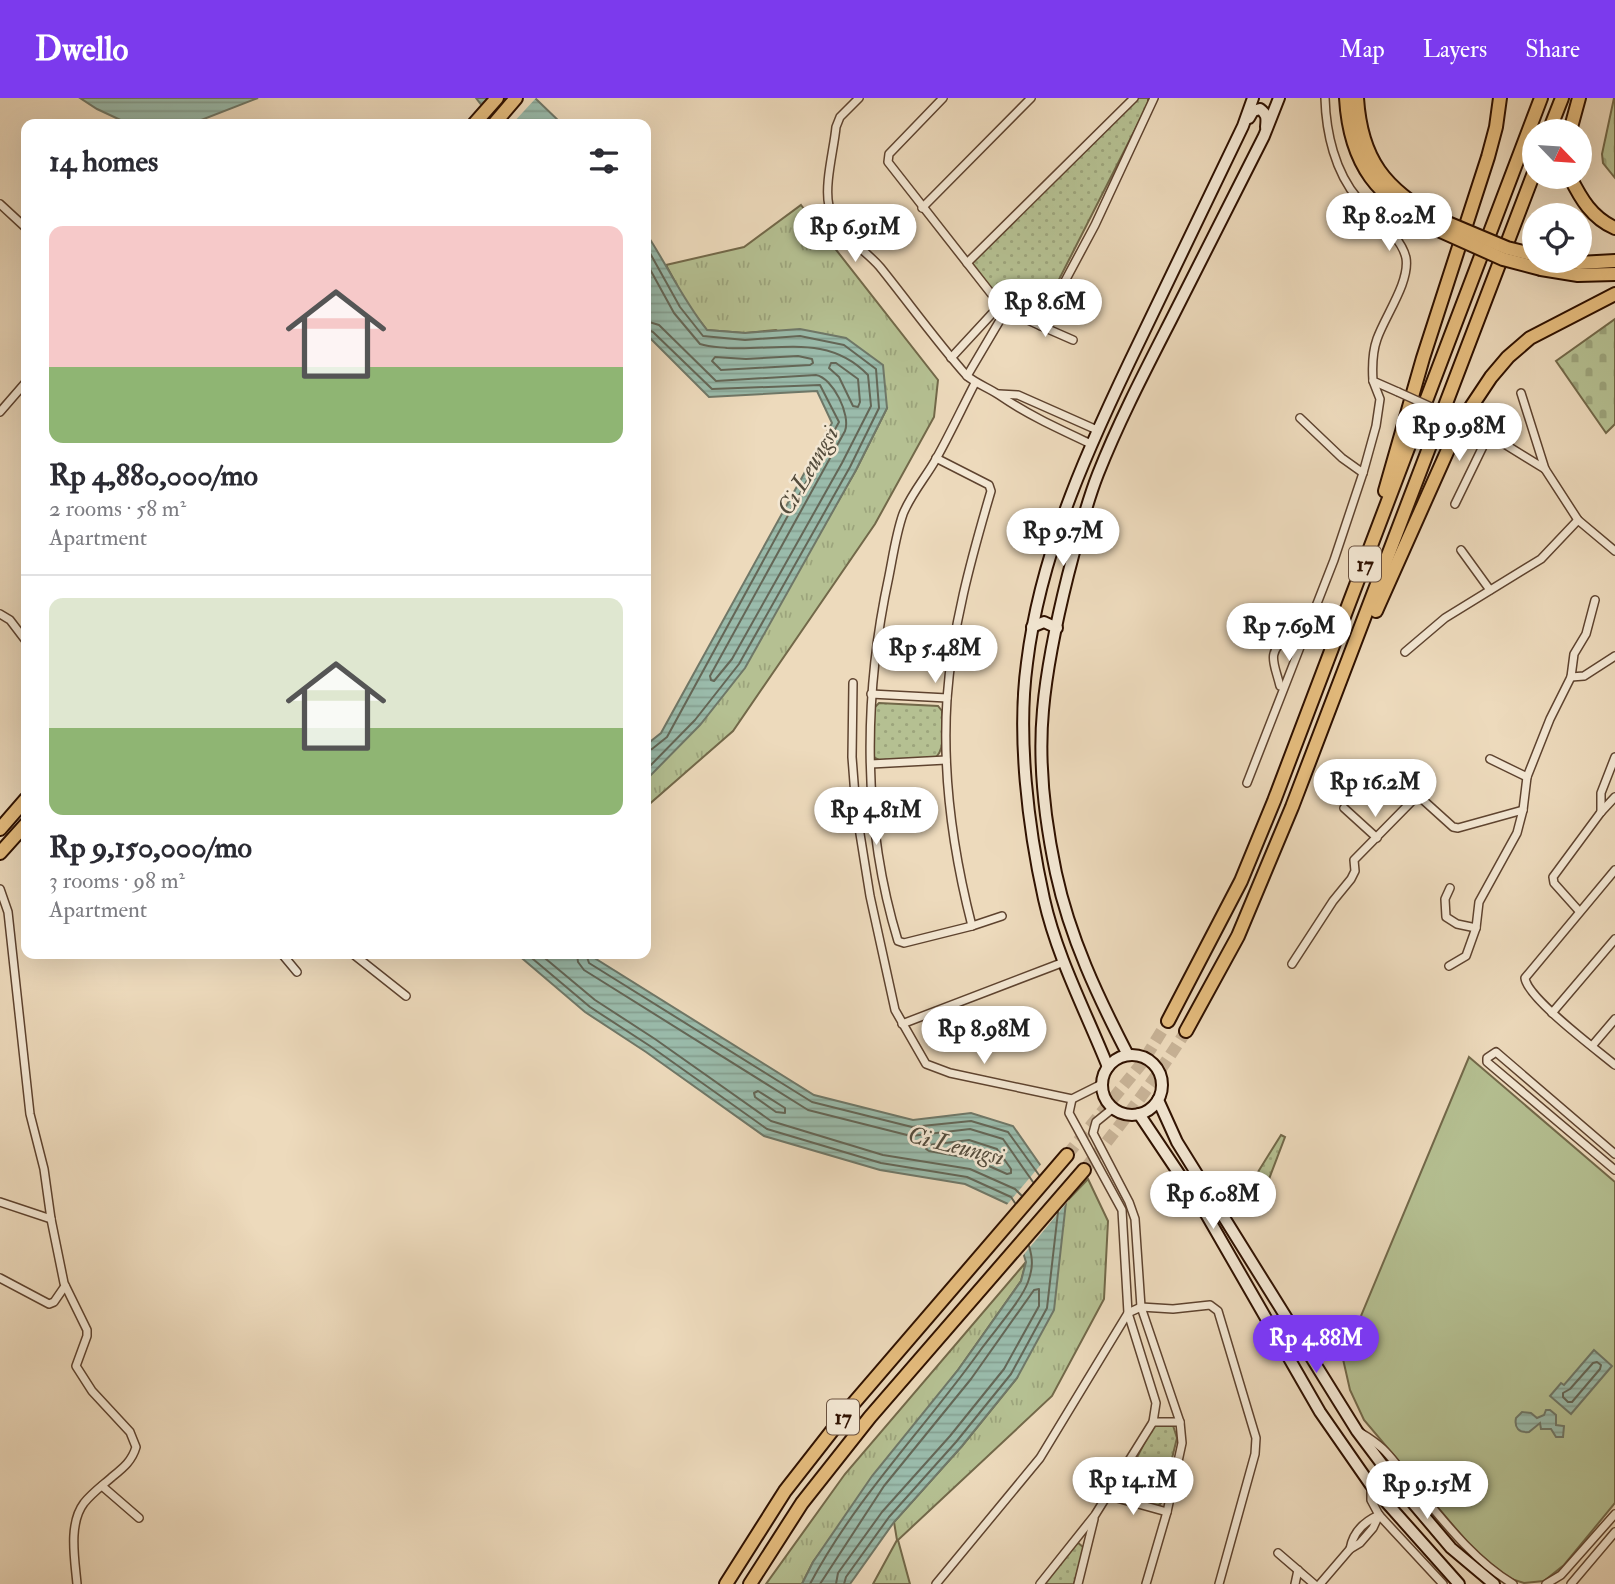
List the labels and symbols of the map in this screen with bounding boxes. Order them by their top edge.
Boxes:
north arrow [1522,119,1592,189]
pin: Rp 8.02M [1317,194,1461,253]
pin: Rp 6.91M [783,204,927,264]
pin: Rp 8.6M [980,280,1110,339]
pin: Rp 9.98M [1387,404,1531,463]
water label: Ci Leungsi [770,420,846,521]
pin: Rp 9.7M [998,508,1128,568]
road number: 17 [1349,546,1381,582]
pin: Rp 7.69M [1217,603,1361,663]
pin: Rp 5.48M [863,626,1007,685]
pin: Rp 16.2M [1303,760,1447,819]
pin: Rp 4.81M [804,788,948,847]
pin: Rp 8.98M [912,1006,1056,1066]
water label: Ci Leungsi [905,1119,1008,1173]
pin: Rp 6.08M [1141,1172,1285,1231]
pin: Rp 4.88M [1244,1316,1388,1375]
road number: 17 [827,1400,859,1434]
pin: Rp 14.1M [1061,1458,1205,1517]
pin: Rp 9.15M [1355,1462,1499,1521]

